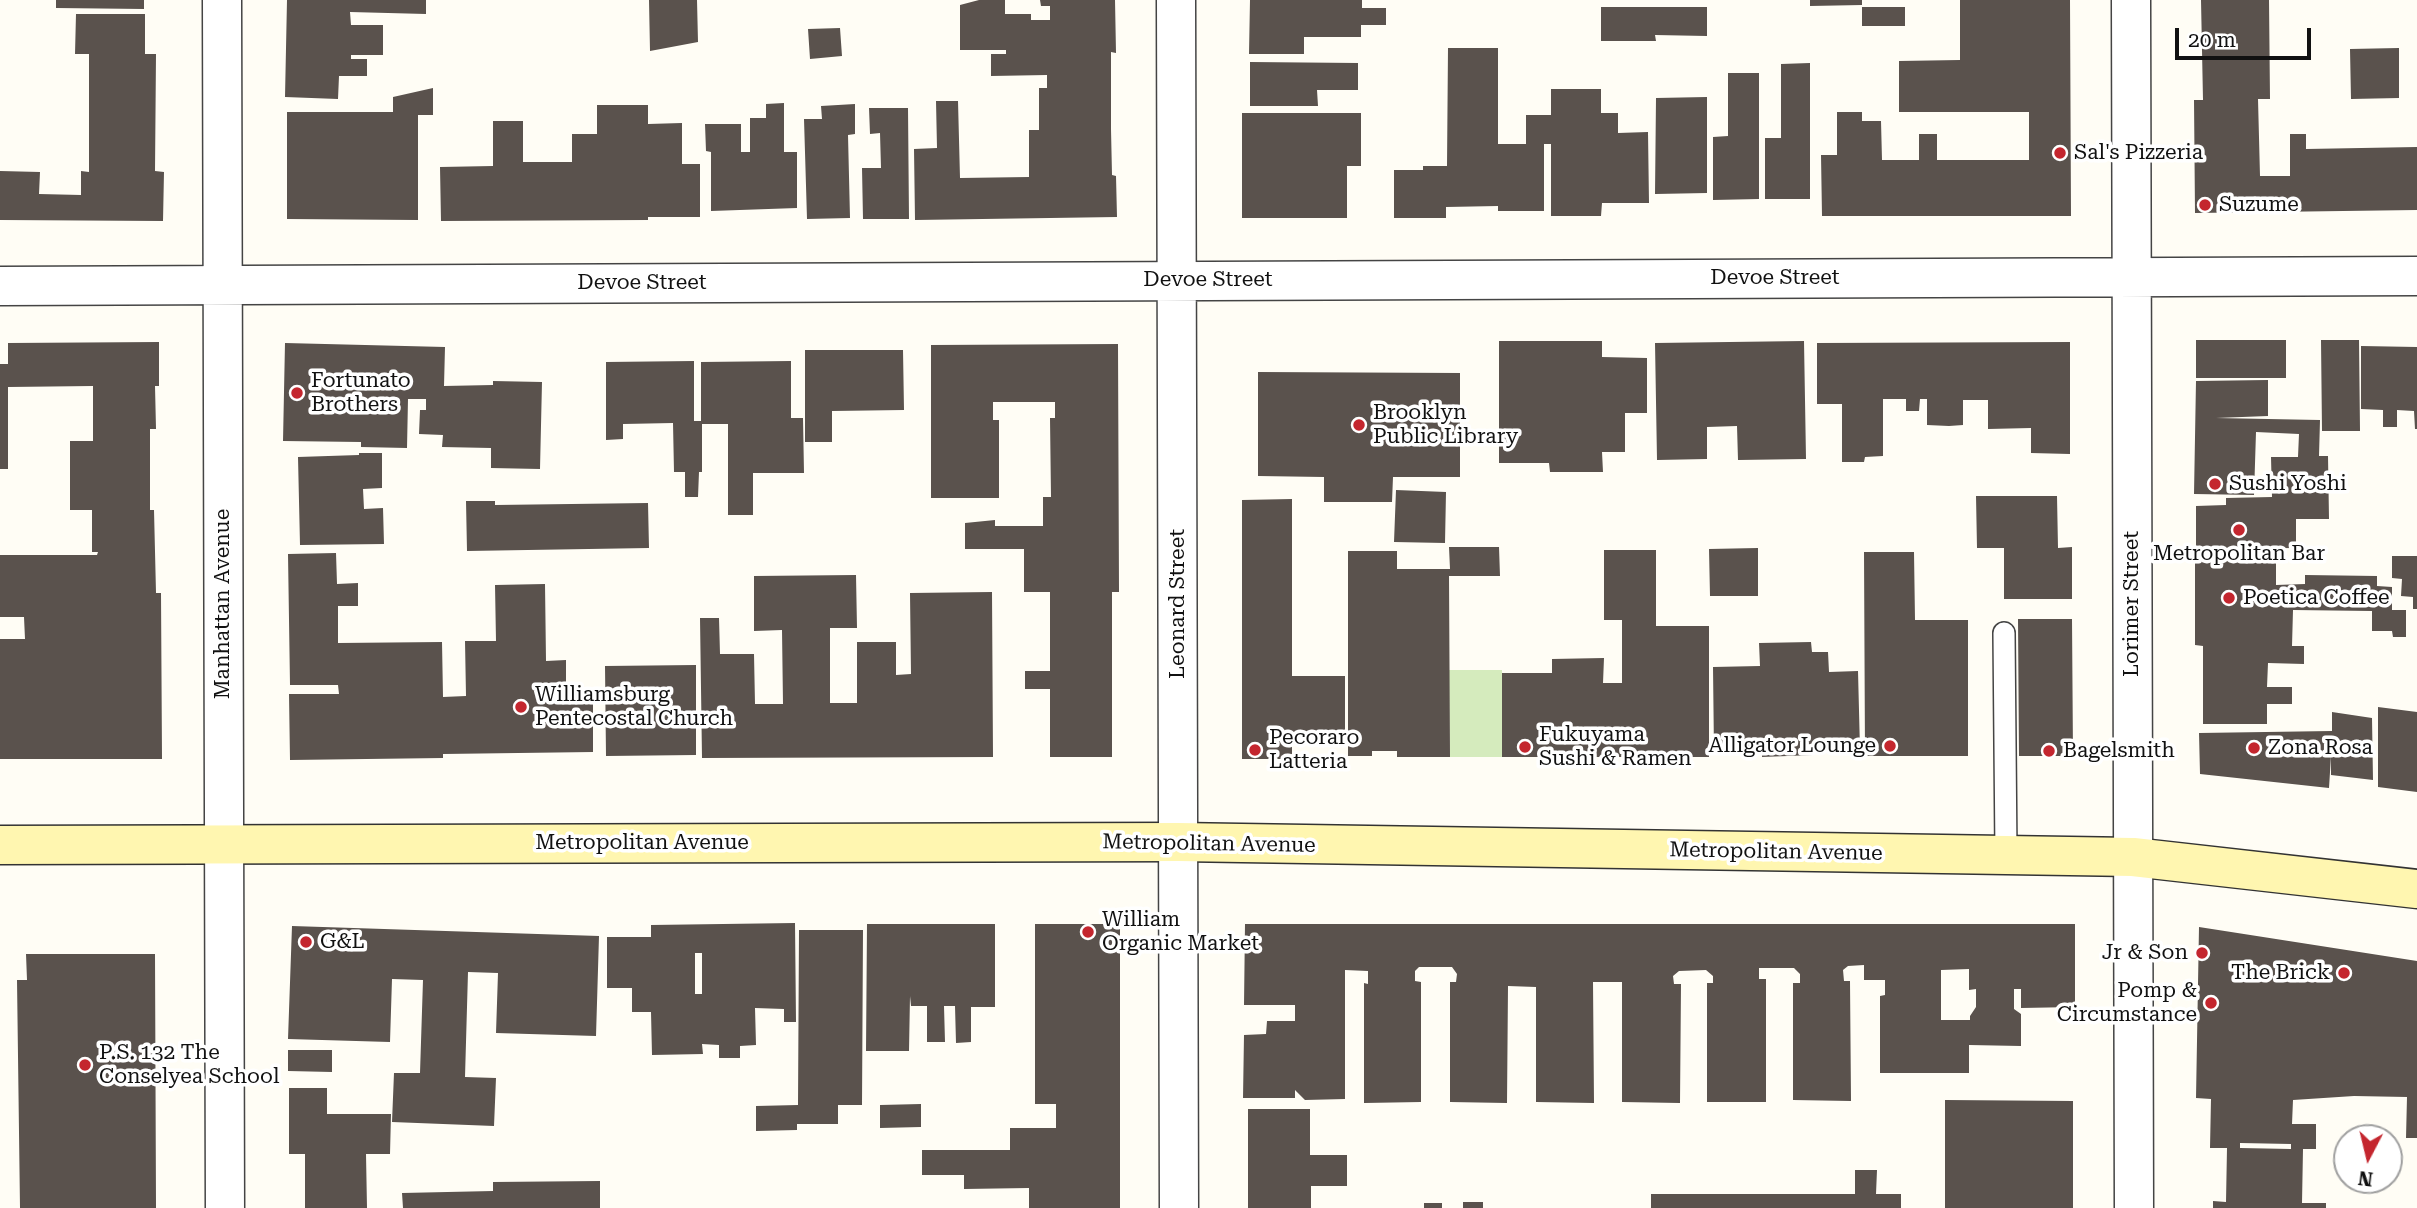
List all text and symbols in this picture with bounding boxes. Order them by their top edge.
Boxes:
scale bar [2179,14,2316,58]
text: 20 m [2188,28,2236,52]
place label: Sal's Pizzeria [2074,140,2203,166]
marker: Sal's Pizzeria [2052,145,2068,161]
place label: Suzume [2219,192,2299,218]
marker: Suzume [2197,197,2213,213]
street label: Devoe Street [1710,265,1840,291]
street label: Devoe Street [1143,267,1273,293]
street label: Devoe Street [577,270,707,296]
place label: Fortunato Brothers [311,368,411,418]
marker: Fortunato Brothers [289,385,305,401]
place label: Brooklyn Public Library [1373,400,1518,450]
marker: Brooklyn Public Library [1351,417,1367,433]
place label: Sushi Yoshi [2229,471,2347,497]
marker: Sushi Yoshi [2207,476,2223,492]
street label: Manhattan Avenue [210,509,236,699]
marker: Metropolitan Bar [2231,522,2247,538]
street label: Leonard Street [1165,529,1191,679]
street label: Lorimer Street [2119,531,2145,677]
place label: Metropolitan Bar [2153,541,2325,567]
place label: Poetica Coffee [2243,585,2390,611]
marker: Poetica Coffee [2221,590,2237,606]
place label: Williamsburg Pentecostal Church [535,682,733,732]
marker: Williamsburg Pentecostal Church [513,699,529,715]
place label: Fukuyama Sushi & Ramen [1539,722,1692,772]
place label: Pecoraro Latteria [1269,725,1359,775]
place label: Alligator Lounge [1709,733,1876,759]
place label: Zona Rosa [2268,735,2373,761]
marker: Alligator Lounge [1882,738,1898,754]
place label: Bagelsmith [2063,738,2175,764]
marker: Fukuyama Sushi & Ramen [1517,739,1533,755]
marker: Zona Rosa [2246,740,2262,756]
marker: Pecoraro Latteria [1247,742,1263,758]
marker: Bagelsmith [2041,743,2057,759]
street label: Metropolitan Avenue [535,830,749,856]
street label: Metropolitan Avenue [1102,830,1316,858]
street label: Metropolitan Avenue [1669,838,1883,866]
place label: William Organic Market [1102,907,1259,957]
marker: William Organic Market [1080,924,1096,940]
place label: G&L [320,929,365,955]
marker: G&L [298,934,314,950]
place label: Jr & Son [2102,940,2188,966]
marker: Jr & Son [2194,945,2210,961]
place label: The Brick [2231,960,2330,986]
marker: The Brick [2336,965,2352,981]
place label: Pomp & Circumstance [2057,978,2197,1028]
marker: Pomp & Circumstance [2203,995,2219,1011]
place label: P.S. 132 The Conselyea School [99,1040,279,1090]
marker: P.S. 132 The Conselyea School [77,1057,93,1073]
north arrow [2333,1124,2403,1194]
text: N [2357,1166,2374,1191]

